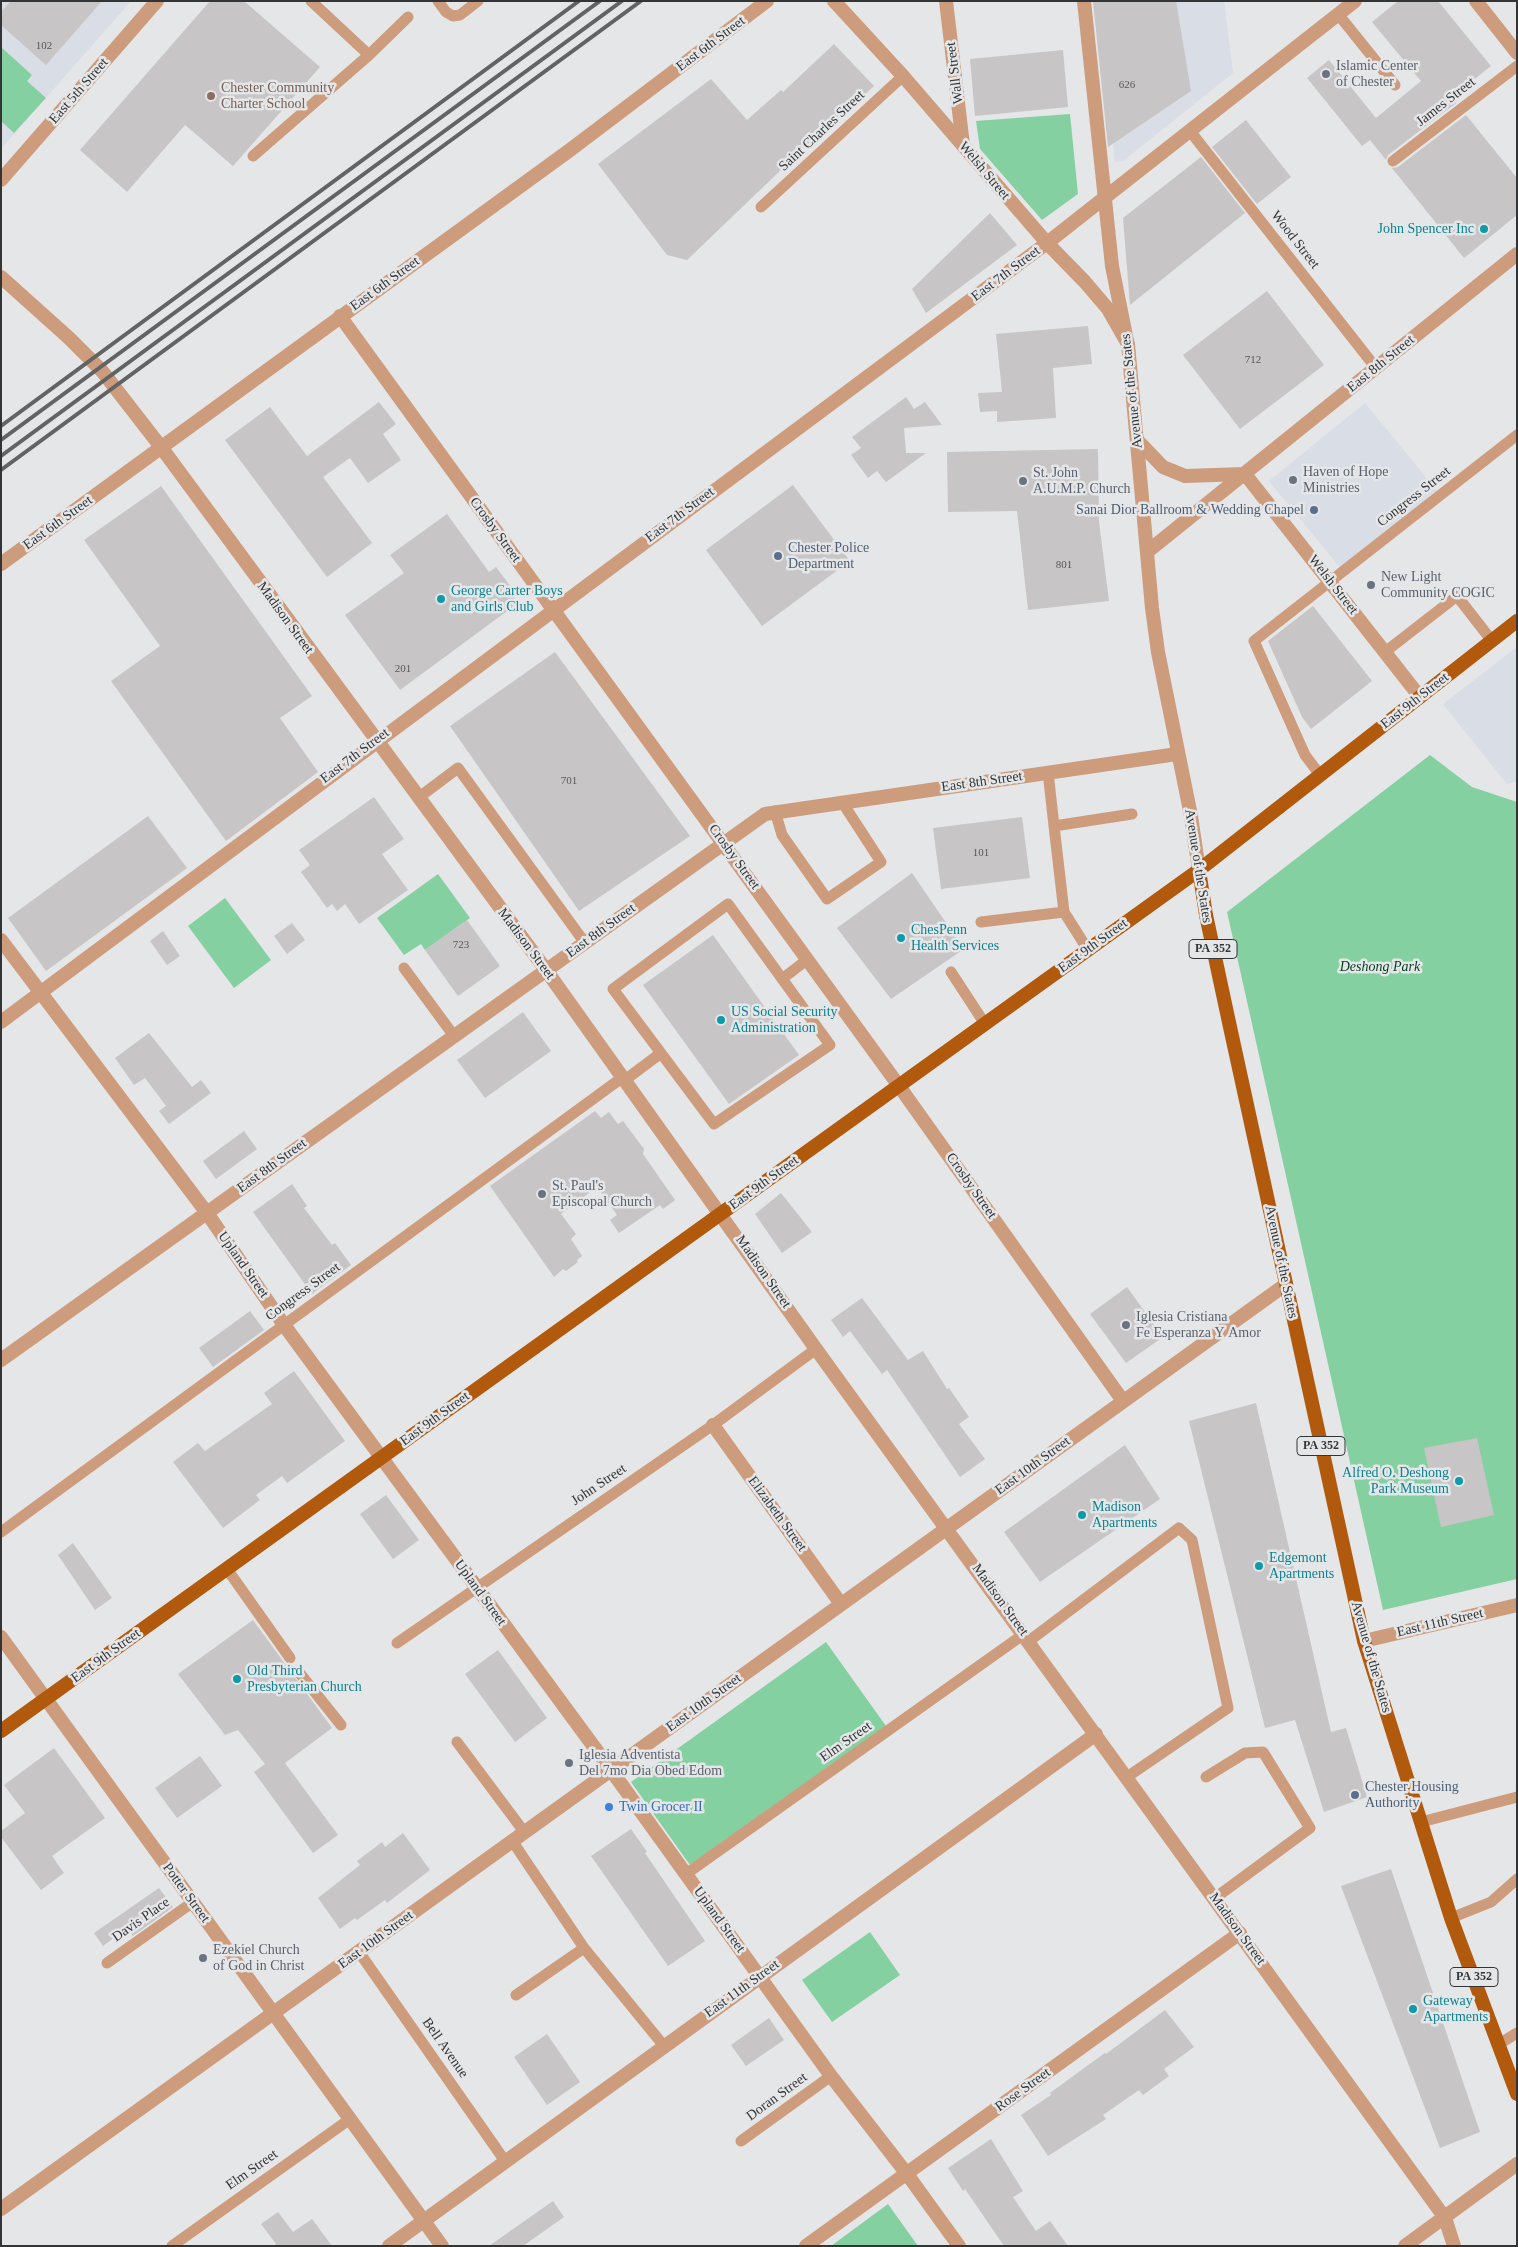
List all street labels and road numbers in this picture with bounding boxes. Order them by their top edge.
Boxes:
street label: East 6th Street [673,13,749,75]
street label: Wall Street [943,41,967,105]
street label: East 5th Street [46,55,112,127]
street label: James Street [1413,74,1479,130]
street label: Saint Charles Street [776,87,868,175]
street label: Welsh Street [955,138,1013,204]
street label: Wood Street [1267,208,1323,272]
street label: East 7th Street [968,243,1044,305]
street label: East 6th Street [347,253,423,315]
street label: East 8th Street [1344,332,1418,396]
street label: Avenue of the States [1118,333,1146,449]
street label: Congress Street [1374,463,1454,531]
street label: East 7th Street [642,484,718,546]
street label: East 6th Street [20,492,96,554]
street label: Crosby Street [466,494,524,566]
street label: Welsh Street [1305,552,1361,618]
street label: Madison Street [253,579,317,657]
street label: East 9th Street [1378,669,1452,733]
street label: East 7th Street [317,725,393,787]
street label: East 8th Street [940,768,1024,796]
street label: Avenue of the States [1181,808,1215,924]
street label: Crosby Street [705,821,763,893]
street label: East 8th Street [563,900,639,962]
street label: Madison Street [494,905,558,983]
street label: East 9th Street [1055,915,1131,977]
road number: PA 352 [1189,940,1237,959]
street label: East 8th Street [234,1135,310,1197]
street label: Crosby Street [942,1150,1000,1222]
street label: East 9th Street [726,1152,802,1214]
street label: Avenue of the States [1261,1204,1301,1320]
street label: Upland Street [214,1228,272,1302]
street label: Madison Street [732,1232,794,1312]
street label: Congress Street [262,1259,344,1325]
street label: East 9th Street [397,1388,473,1450]
street label: East 10th Street [992,1433,1074,1499]
road number: PA 352 [1297,1436,1345,1455]
street label: John Street [568,1461,630,1509]
street label: Elizabeth Street [744,1473,810,1555]
street label: Upland Street [450,1557,510,1629]
street label: Madison Street [968,1561,1032,1639]
street label: Avenue of the States [1347,1599,1395,1715]
street label: East 11th Street [1395,1605,1485,1641]
street label: East 9th Street [68,1625,144,1687]
street label: East 10th Street [663,1670,745,1736]
street label: Elm Street [817,1718,875,1766]
street label: Potter Street [159,1860,213,1926]
street label: Upland Street [689,1884,749,1956]
street label: Madison Street [1205,1890,1269,1968]
street label: Davis Place [109,1894,173,1946]
street label: East 10th Street [335,1907,417,1973]
street label: East 11th Street [701,1956,783,2022]
road number: PA 352 [1450,1968,1498,1986]
street label: Bell Avenue [418,2015,472,2081]
street label: Rose Street [992,2064,1054,2116]
street label: Doran Street [743,2069,811,2125]
street label: Elm Street [223,2146,281,2194]

